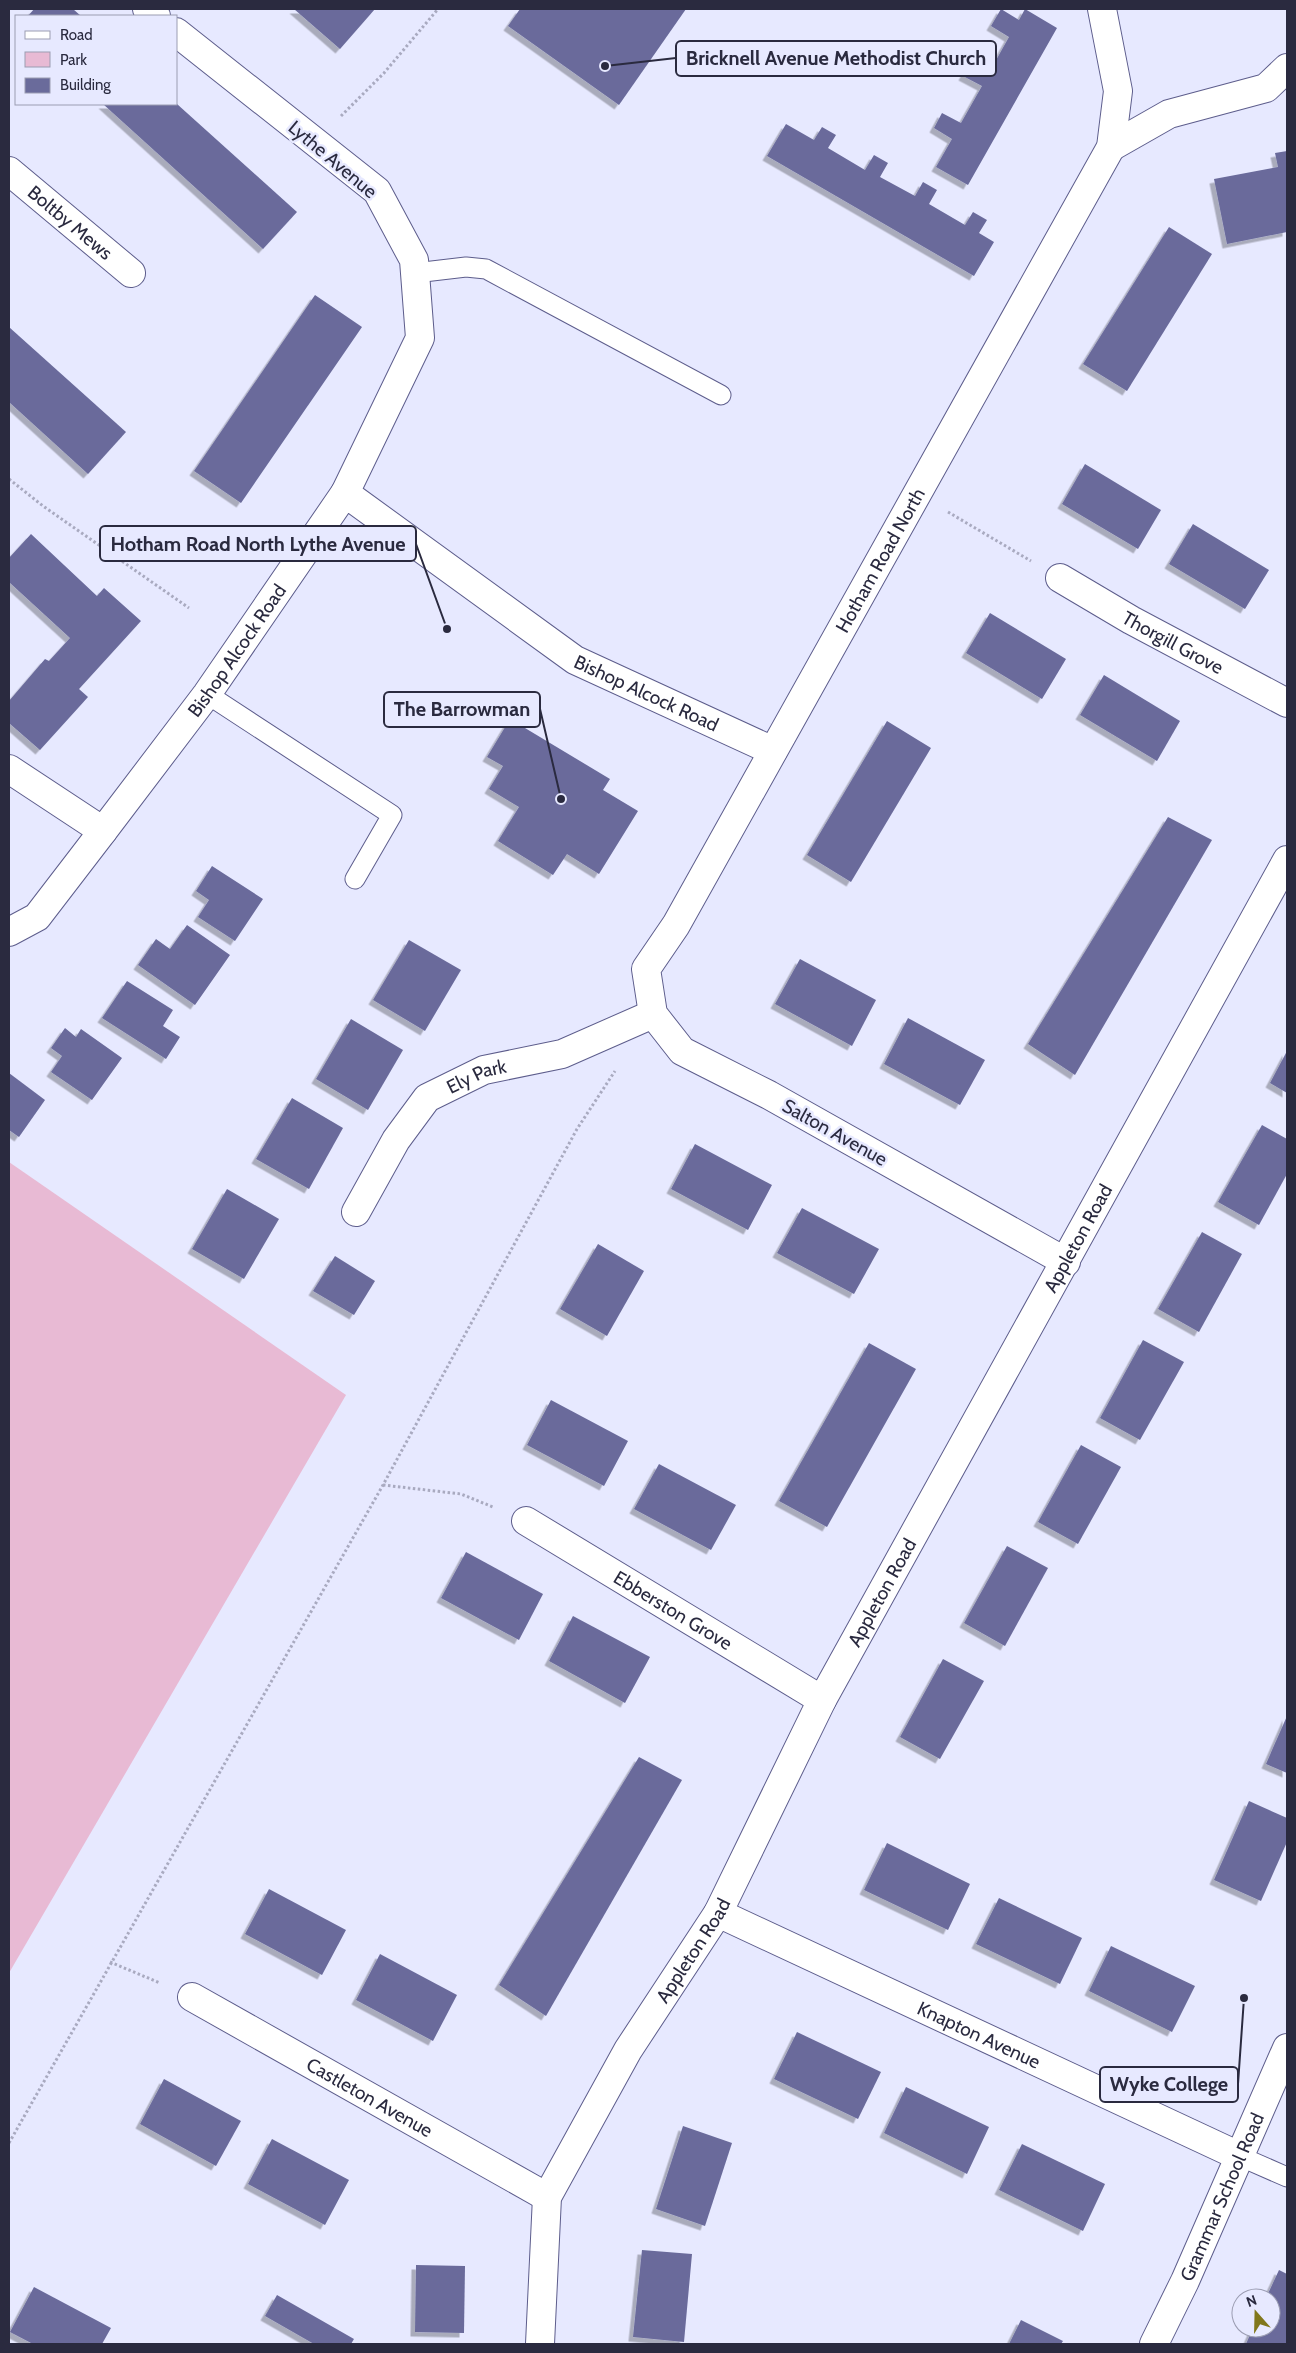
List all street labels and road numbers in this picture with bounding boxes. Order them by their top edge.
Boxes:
street label: Lythe Avenue [284,116,382,203]
street label: Boltby Mews [23,181,117,265]
street label: Hotham Road North [831,484,930,637]
street label: Bishop Alcock Road [183,580,291,721]
street label: Thorgill Grove [1118,606,1228,679]
street label: Bishop Alcock Road [571,650,722,736]
street label: Ely Park [443,1055,509,1099]
street label: Salton Avenue [778,1094,892,1171]
street label: Appleton Road [1039,1180,1117,1296]
street label: Appleton Road [843,1535,921,1651]
street label: Ebberston Grove [609,1566,737,1655]
street label: Appleton Road [651,1895,735,2007]
street label: Knapton Avenue [914,1997,1044,2074]
street label: Castleton Avenue [302,2053,437,2142]
street label: Grammar School Road [1175,2109,1269,2285]

